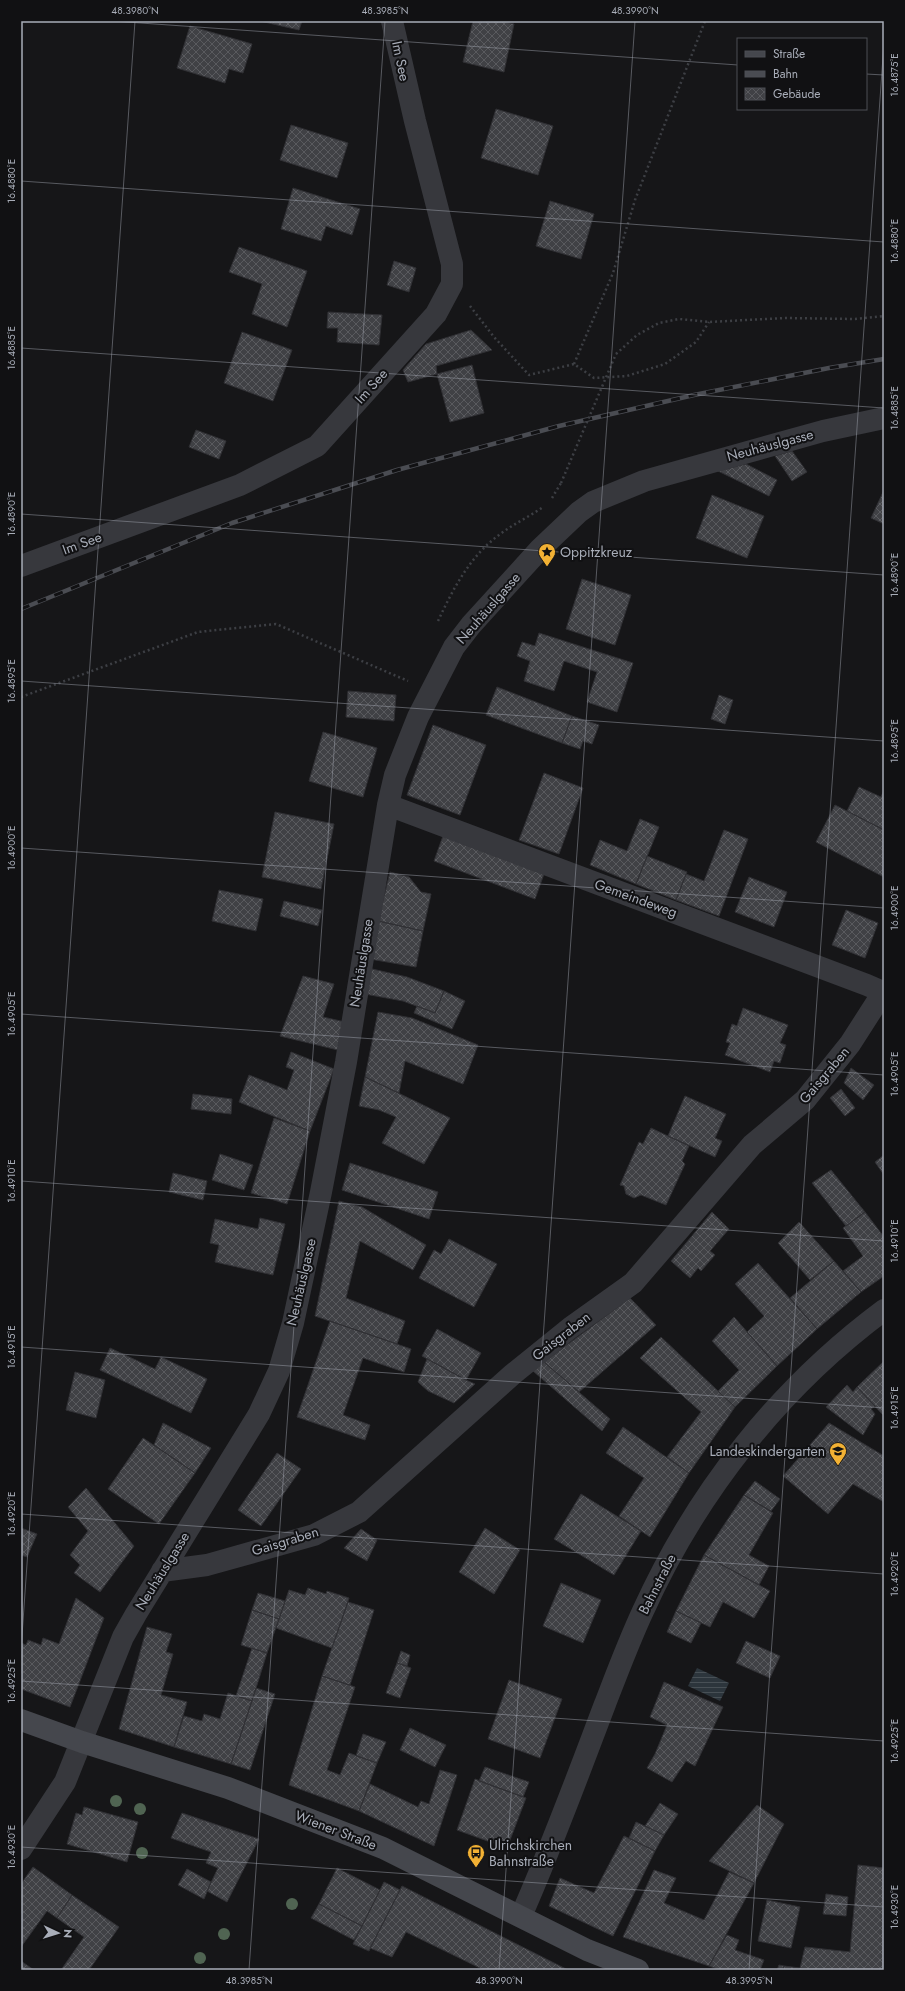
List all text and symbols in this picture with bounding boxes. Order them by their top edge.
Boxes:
text: 48.3980°N [111,3,159,18]
text: 48.3985°N [362,3,409,18]
text: 48.3990°N [611,3,659,18]
legend [737,38,867,110]
street label: Im See [387,39,415,83]
text: Straße [773,45,805,63]
text: 16.4875°E [887,53,902,97]
text: Bahn [773,65,798,83]
text: Gebäude [773,85,820,103]
text: 16.4880°E [4,159,19,203]
text: 16.4880°E [887,219,902,263]
text: 16.4885°E [4,326,19,370]
street label: Im See [350,364,392,408]
text: 16.4885°E [887,386,902,430]
street label: Neuhäuslgasse [724,424,816,466]
text: 16.4890°E [4,492,19,536]
street label: Im See [59,527,105,559]
place icon: Oppitzkreuz [537,542,557,567]
place label: Oppitzkreuz [560,542,633,562]
text: 16.4890°E [887,553,902,597]
street label: Neuhäuslgasse [451,568,525,648]
text: 16.4895°E [4,659,19,703]
text: 16.4895°E [887,719,902,763]
text: 16.4900°E [4,825,19,871]
street label: Gemeindeweg [592,874,680,922]
text: 16.4900°E [887,885,902,931]
street label: Neuhäuslgasse [344,917,378,1009]
text: 16.4905°E [4,992,19,1036]
street label: Gaisgraben [794,1042,854,1108]
text: 16.4905°E [887,1052,902,1096]
text: 16.4910°E [4,1159,19,1203]
text: 16.4910°E [887,1219,902,1263]
street label: Neuhäuslgasse [281,1236,321,1328]
street label: Gaisgraben [528,1307,594,1365]
text: 16.4915°E [4,1325,19,1369]
text: 16.4915°E [887,1386,902,1430]
place label: Landeskindergarten [709,1441,825,1461]
school or university icon: Landeskindergarten [828,1441,848,1466]
text: 16.4920°E [4,1492,19,1536]
street label: Gaisgraben [249,1521,321,1561]
street label: Neuhäuslgasse [130,1528,194,1614]
street label: Bahnstraße [633,1551,681,1617]
text: 16.4920°E [887,1552,902,1596]
text: 16.4925°E [4,1659,19,1703]
text: 16.4925°E [887,1719,902,1763]
street label: Wiener Straße [292,1805,380,1855]
text: 16.4930°E [4,1825,19,1869]
place label: Ulrichskirchen Bahnstraße [489,1835,572,1871]
bus stop icon: Ulrichskirchen Bahnstraße [466,1843,486,1868]
text: 16.4930°E [887,1885,902,1929]
north arrow [38,1913,78,1953]
text: N [60,1929,76,1939]
text: 48.3985°N [226,1973,273,1988]
text: 48.3990°N [475,1973,523,1988]
text: 48.3995°N [725,1973,773,1988]

